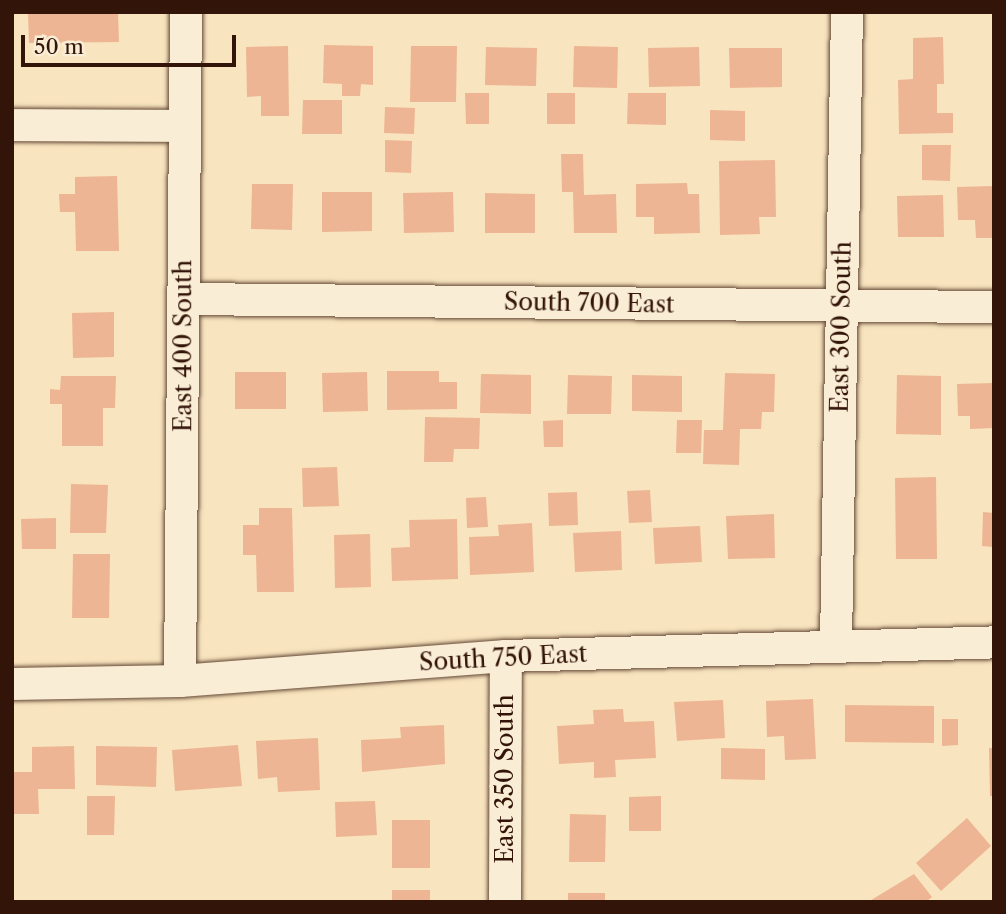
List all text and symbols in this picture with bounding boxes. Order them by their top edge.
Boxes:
scale bar [24,21,240,65]
text: 50 m [34,34,84,59]
street label: East 300 South [825,241,857,413]
street label: East 400 South [169,260,197,432]
street label: South 700 East [504,287,674,319]
street label: South 750 East [418,639,588,677]
street label: East 350 South [491,694,519,864]

